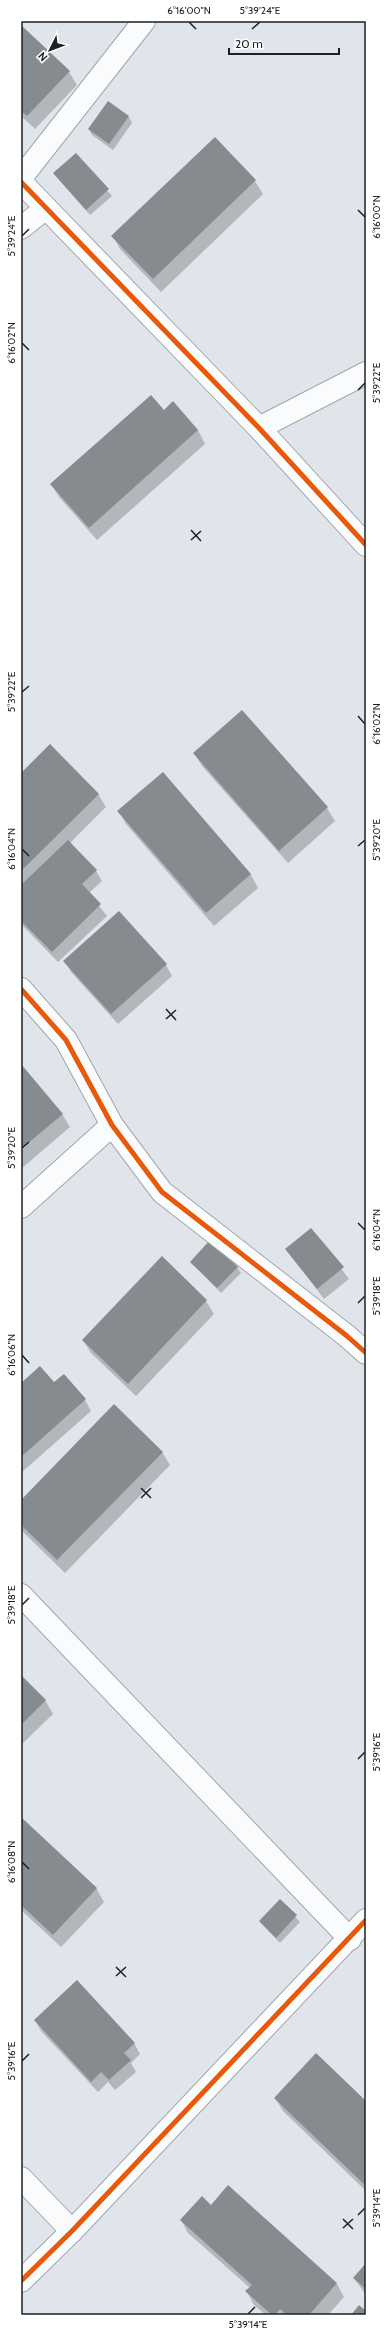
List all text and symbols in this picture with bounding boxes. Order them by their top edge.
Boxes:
text: 6°16'00"N [167,4,211,17]
text: 5°39'24"E [240,4,281,17]
north arrow [30,30,70,70]
scale bar [229,30,339,56]
text: 20 m [235,36,263,51]
text: N [35,49,50,64]
text: 6°16'00"N [370,195,383,239]
text: 5°39'24"E [5,215,18,256]
text: 6°16'02"N [5,322,18,364]
text: 5°39'22"E [370,362,383,403]
text: 5°39'22"E [5,671,18,712]
text: 6°16'02"N [370,703,383,745]
text: 5°39'20"E [370,818,383,861]
text: 6°16'04"N [5,828,18,870]
text: 5°39'20"E [5,1126,18,1169]
text: 6°16'04"N [370,1209,383,1251]
text: 5°39'18"E [370,1276,383,1316]
text: 6°16'06"N [5,1334,18,1376]
text: 5°39'18"E [5,1585,18,1625]
text: 5°39'16"E [370,1732,383,1771]
text: 6°16'08"N [5,1841,18,1883]
text: 5°39'16"E [5,2041,18,2080]
text: 5°39'14"E [370,2188,383,2227]
text: 5°39'14"E [229,2318,268,2331]

